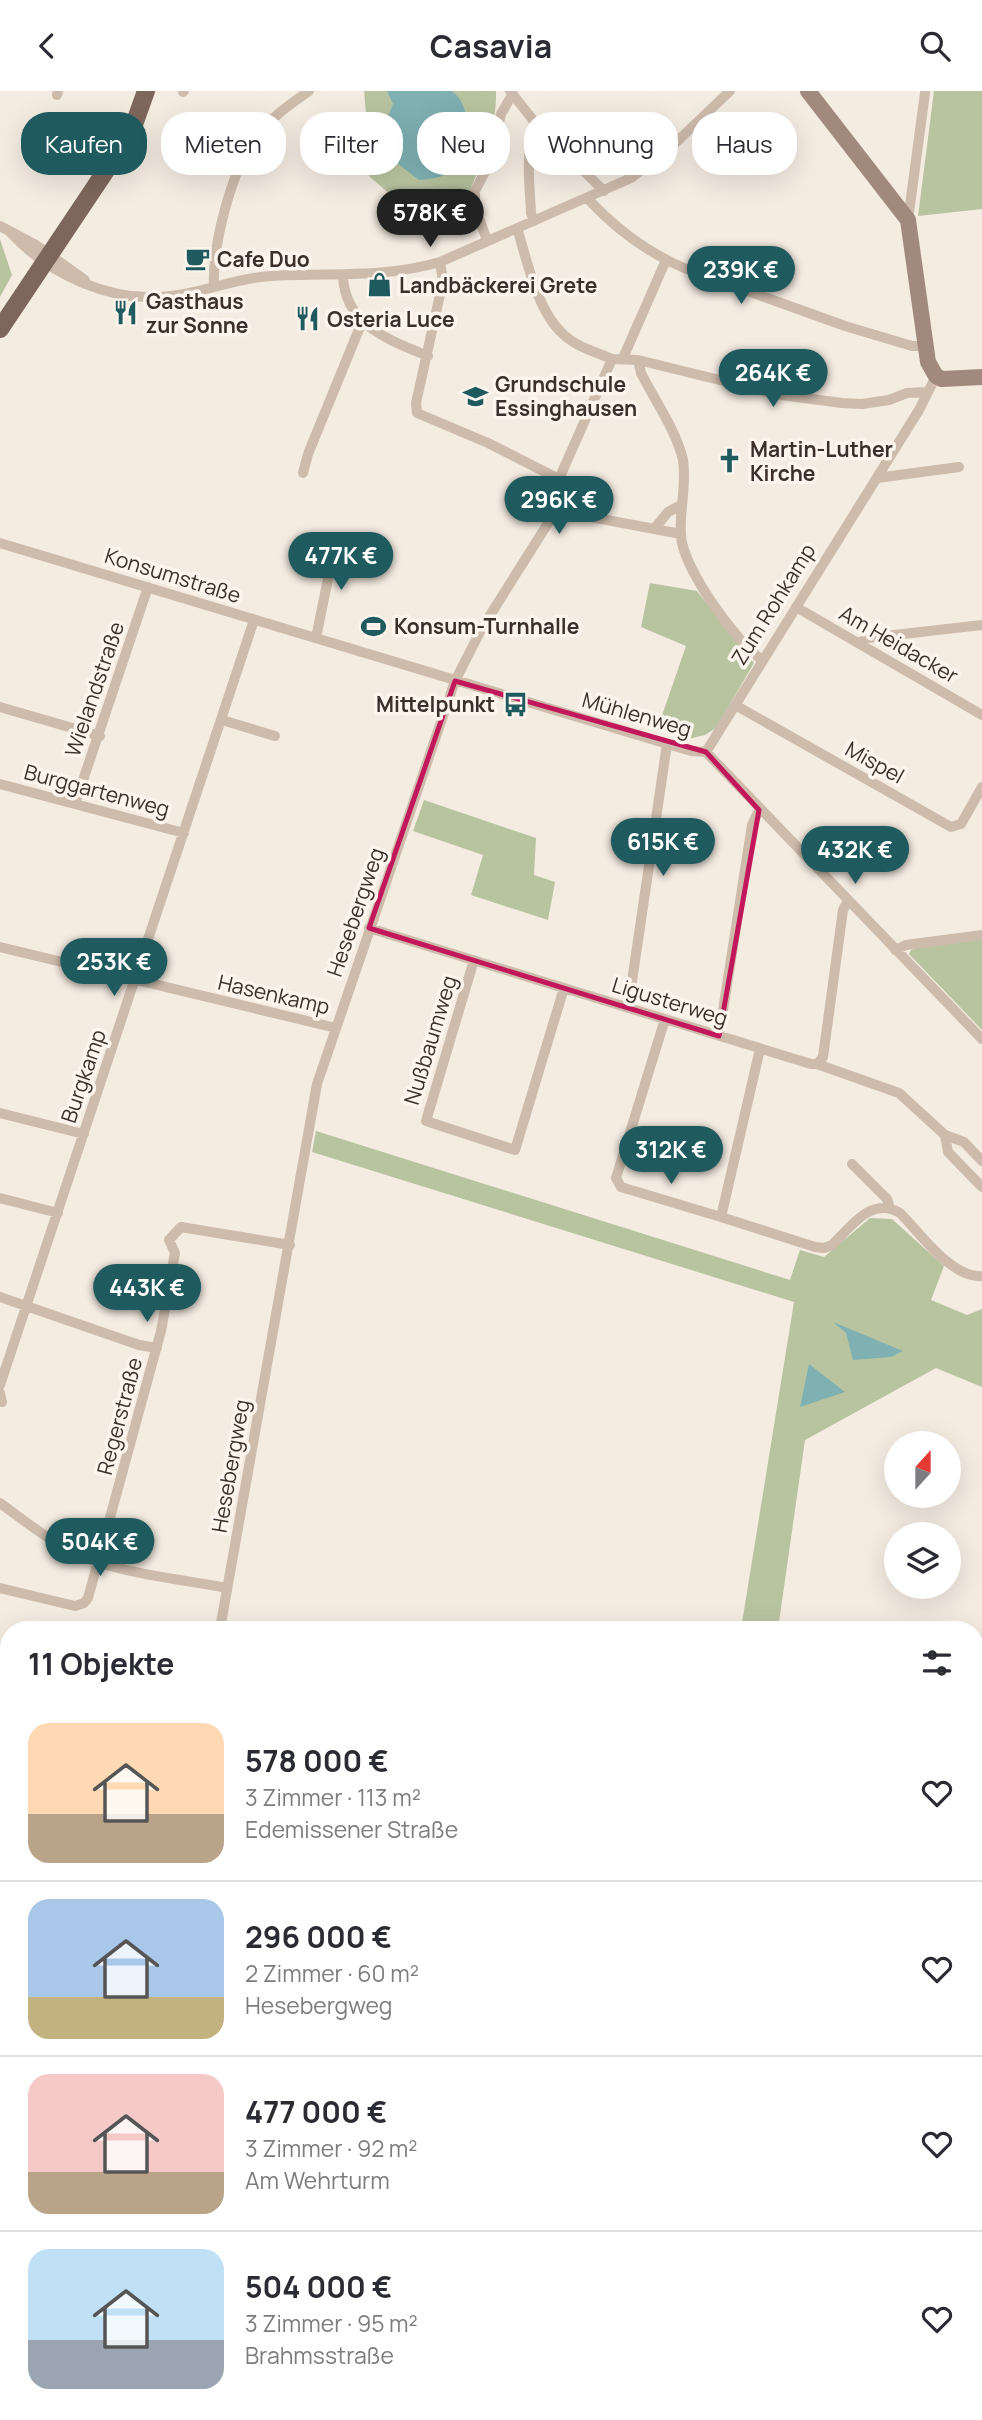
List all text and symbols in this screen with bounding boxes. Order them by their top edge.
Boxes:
text: Casavia [430,24,552,68]
icon: back [28,27,66,65]
icon: search [916,27,954,65]
chip: Kaufen [21,112,147,175]
chip: Mieten [161,112,286,175]
chip: Filter [300,112,403,175]
chip: Neu [417,112,510,175]
chip: Wohnung [524,112,678,175]
chip: Haus [692,112,797,175]
pin: 578K € [373,190,487,249]
text: 578K € [393,196,467,228]
cafe icon: Cafe Duo [183,245,211,273]
place label: Cafe Duo [217,245,310,273]
pin: 239K € [684,247,798,306]
text: 239K € [703,253,779,285]
shop icon: Landbäckerei Grete [365,271,393,299]
place label: Landbäckerei Grete [399,271,597,299]
place label: Gasthaus zur Sonne [146,287,248,339]
restaurant icon: Gasthaus zur Sonne [112,299,140,327]
restaurant icon: Osteria Luce [293,305,321,333]
place label: Osteria Luce [327,305,455,333]
pin: 264K € [716,349,830,409]
text: 264K € [735,356,811,388]
place label: Grundschule Essinghausen [495,370,637,422]
school or university icon: Grundschule Essinghausen [461,382,489,410]
place label: Martin-Luther Kirche [750,435,893,487]
church icon: Martin-Luther Kirche [716,447,744,475]
pin: 296K € [502,477,616,536]
text: 296K € [520,483,598,515]
pin: 477K € [284,533,398,592]
street label: Zum Rohkamp [725,538,821,670]
text: 477K € [304,539,378,571]
street label: Konsumstraße [102,541,244,609]
street label: Am Heidacker [835,599,964,689]
sports icon: Konsum-Turnhalle [360,612,388,640]
place label: Konsum-Turnhalle [394,612,579,640]
street label: Wielandstraße [58,618,130,760]
street label: Mühlenweg [579,685,695,743]
place label: Mittelpunkt [376,690,495,718]
bus stop icon: Mittelpunkt [501,690,529,718]
street label: Mispel [841,734,909,790]
street label: Burggartenweg [21,757,173,823]
pin: 615K € [606,819,720,878]
text: 615K € [627,825,699,857]
pin: 432K € [798,827,912,886]
text: 432K € [817,833,893,865]
street label: Hesebergweg [320,844,390,980]
pin: 253K € [57,939,171,998]
text: 253K € [76,945,152,977]
street label: Hasenkamp [215,968,333,1020]
street label: Ligusterweg [609,970,731,1032]
street label: Nußbaumweg [397,972,463,1108]
street label: Burgkamp [54,1025,112,1127]
pin: 312K € [614,1127,728,1186]
text: 312K € [635,1133,707,1165]
pin: 443K € [90,1265,204,1324]
text: 443K € [109,1271,185,1303]
street label: Regerstraße [90,1354,148,1478]
street label: Hesebergweg [205,1397,255,1535]
north arrow [884,1431,961,1509]
map controls [884,1431,961,1599]
pin: 504K € [43,1519,157,1578]
button: layers [884,1522,961,1599]
text: 504K € [61,1525,139,1557]
text: 11 Objekte [28,1643,174,1684]
icon: filters [918,1644,956,1682]
text: 578 000 € [245,1740,389,1781]
icon: home [84,1751,168,1835]
icon: heart [918,1774,956,1812]
text: 3 Zimmer · 113 m² [245,1781,421,1813]
text: Edemissener Straße [245,1813,458,1845]
text: 296 000 € [245,1916,392,1957]
icon: home [84,1927,168,2011]
icon: heart [918,1950,956,1988]
text: 2 Zimmer · 60 m² [245,1957,419,1989]
text: Hesebergweg [245,1989,392,2021]
text: 477 000 € [245,2091,387,2132]
icon: home [84,2102,168,2186]
icon: heart [918,2125,956,2163]
text: 3 Zimmer · 92 m² [245,2132,418,2164]
text: Am Wehrturm [245,2164,390,2196]
text: 504 000 € [245,2266,392,2307]
icon: home [84,2277,168,2361]
icon: heart [918,2300,956,2338]
text: 3 Zimmer · 95 m² [245,2307,418,2339]
text: Brahmsstraße [245,2339,394,2371]

